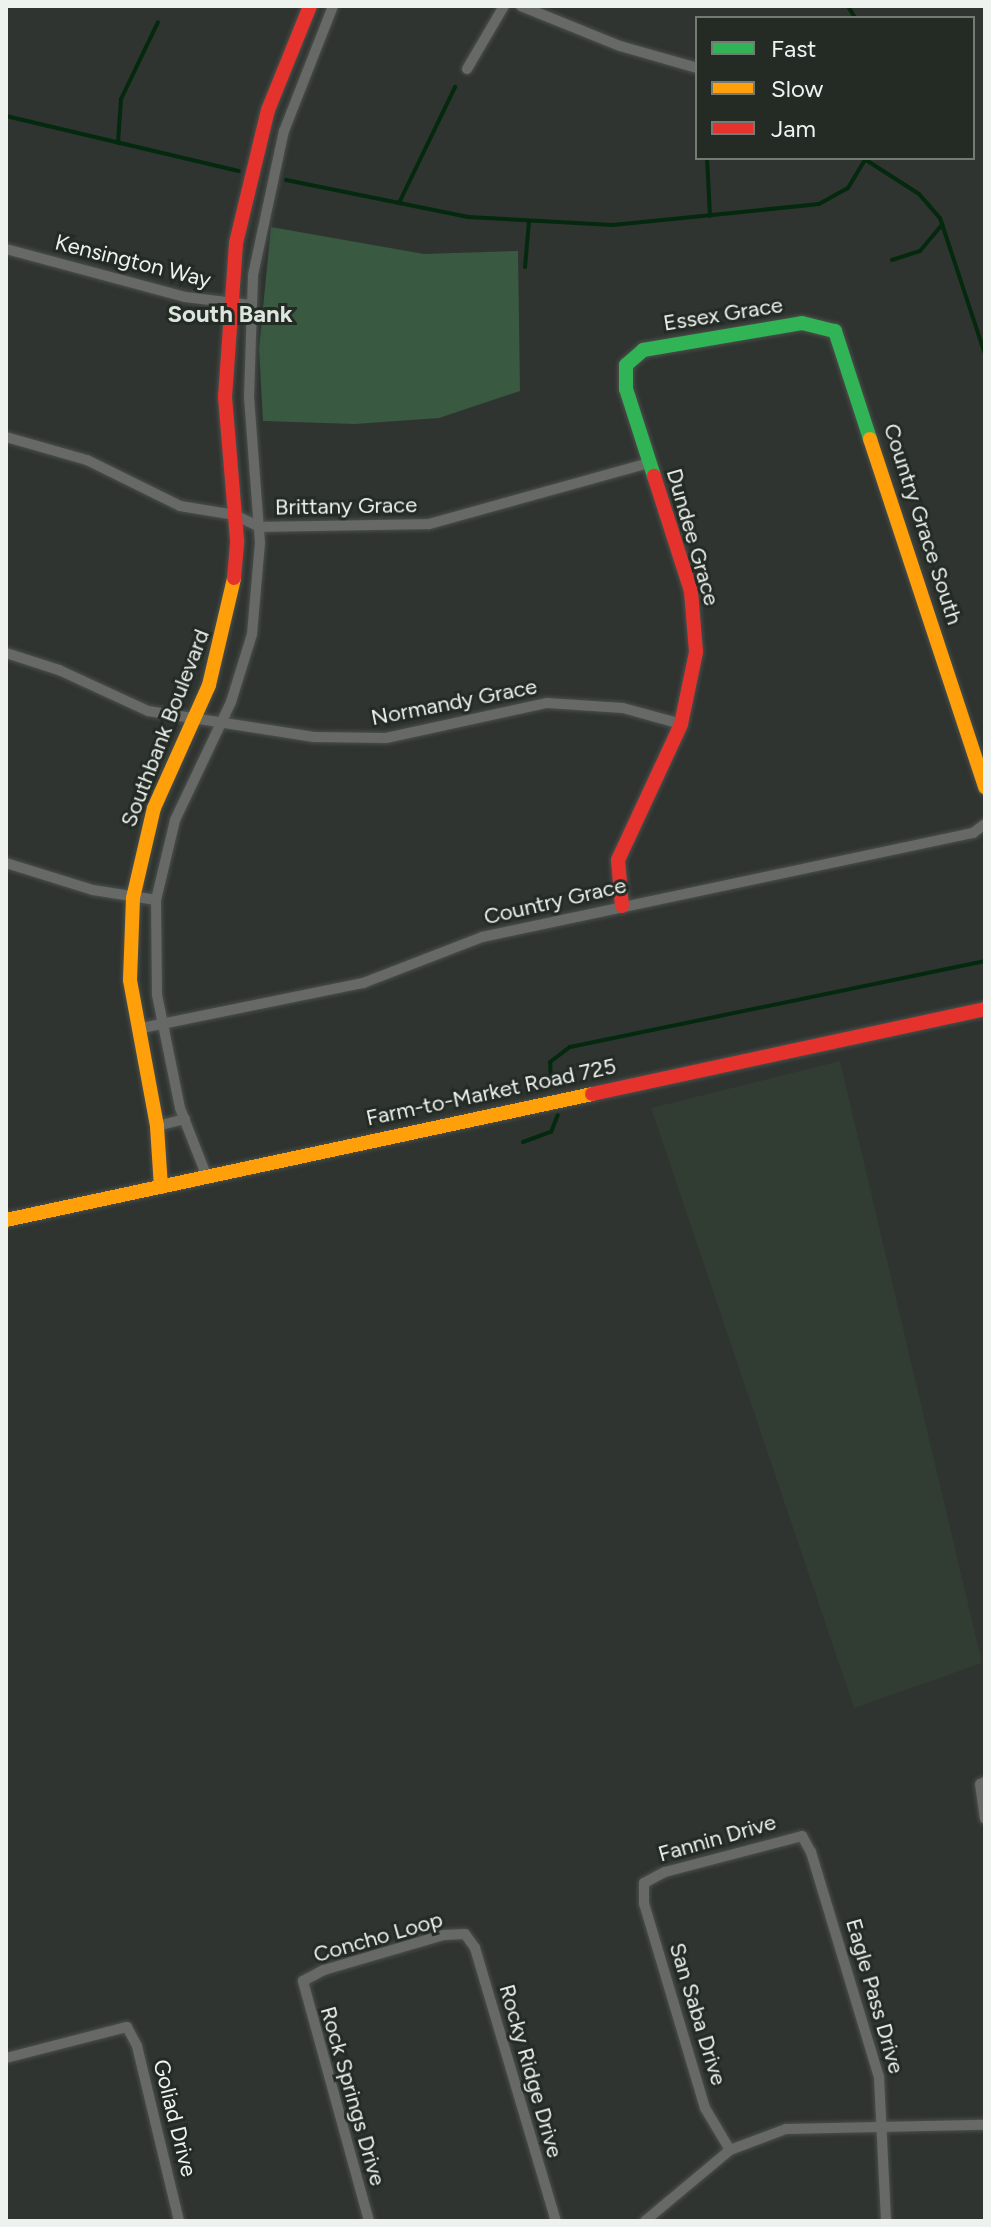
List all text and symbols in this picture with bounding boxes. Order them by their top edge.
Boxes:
legend [695,16,975,160]
text: Fast [771,34,816,63]
text: Slow [771,74,823,103]
text: Jam [771,114,816,143]
street label: Kensington Way [52,229,214,293]
street label: Essex Grace [661,292,785,336]
district label: South Bank [167,300,293,328]
street label: Country Grace South [878,420,968,628]
street label: Dundee Grace [661,465,725,609]
street label: Brittany Grace [275,492,417,520]
street label: Southbank Boulevard [115,626,215,830]
street label: Normandy Grace [369,673,539,731]
street label: Country Grace [481,872,629,930]
street label: Farm-to-Market Road 725 [364,1053,618,1131]
street label: Fannin Drive [655,1809,779,1867]
street label: Concho Loop [310,1906,446,1968]
street label: Eagle Pass Drive [840,1915,910,2077]
street label: San Saba Drive [664,1940,732,2088]
street label: Rocky Ridge Drive [494,1981,568,2161]
street label: Rock Springs Drive [315,2003,391,2189]
street label: Goliad Drive [148,2057,202,2179]

